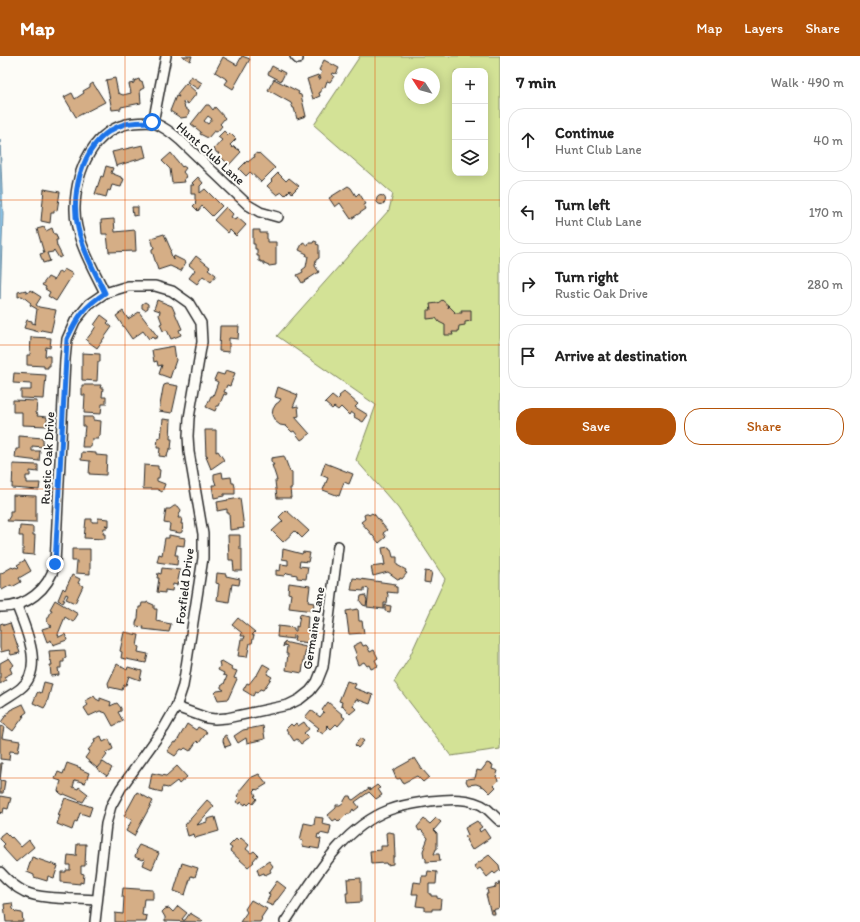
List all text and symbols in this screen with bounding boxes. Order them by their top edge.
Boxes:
text: Map [20,17,55,40]
text: Map [697,20,722,37]
text: Layers [744,20,783,37]
text: Share [805,20,840,37]
north arrow [404,68,440,104]
map controls [452,68,488,176]
button: + [452,68,488,104]
text: 7 min [516,72,556,92]
text: Walk · 490 m [771,75,844,90]
button: − [452,104,488,140]
route start [143,113,161,131]
street label: Hunt Club Lane [173,119,248,188]
text: Continue [555,124,614,142]
icon: ahead [517,129,539,151]
text: 40 m [813,133,843,148]
button: layers [452,140,488,176]
text: Hunt Club Lane [555,142,642,157]
text: Turn left [555,196,610,214]
icon: left [517,201,539,223]
text: 170 m [809,205,843,220]
text: Hunt Club Lane [555,214,642,229]
text: Turn right [555,268,619,286]
icon: right [517,273,539,295]
text: 280 m [807,277,843,292]
text: Rustic Oak Drive [555,286,648,301]
icon: arrive [517,345,539,367]
text: Arrive at destination [555,347,687,365]
button: Save [516,408,676,445]
button: Share [684,408,844,445]
street label: Rustic Oak Drive [38,411,57,505]
street label: Foxfield Drive [172,547,197,625]
route end [46,555,64,573]
street label: Germaine Lane [300,586,327,671]

